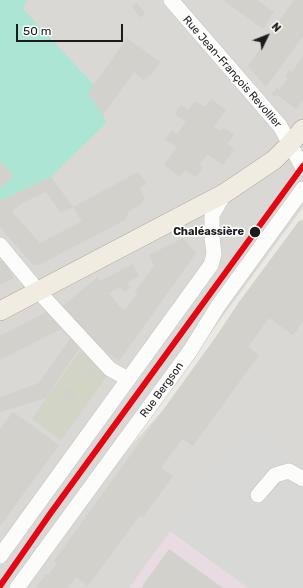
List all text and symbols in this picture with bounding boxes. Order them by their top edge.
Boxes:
street label: Rue Jean-François Revollier [180,13,284,131]
scale bar [18,16,125,42]
north arrow [247,16,287,56]
text: N [269,20,284,35]
text: 50 m [23,24,51,38]
place label: Chaléassière [173,225,244,239]
marker: Chaléassière [248,225,262,239]
street label: Rue Bergson [137,360,187,420]

